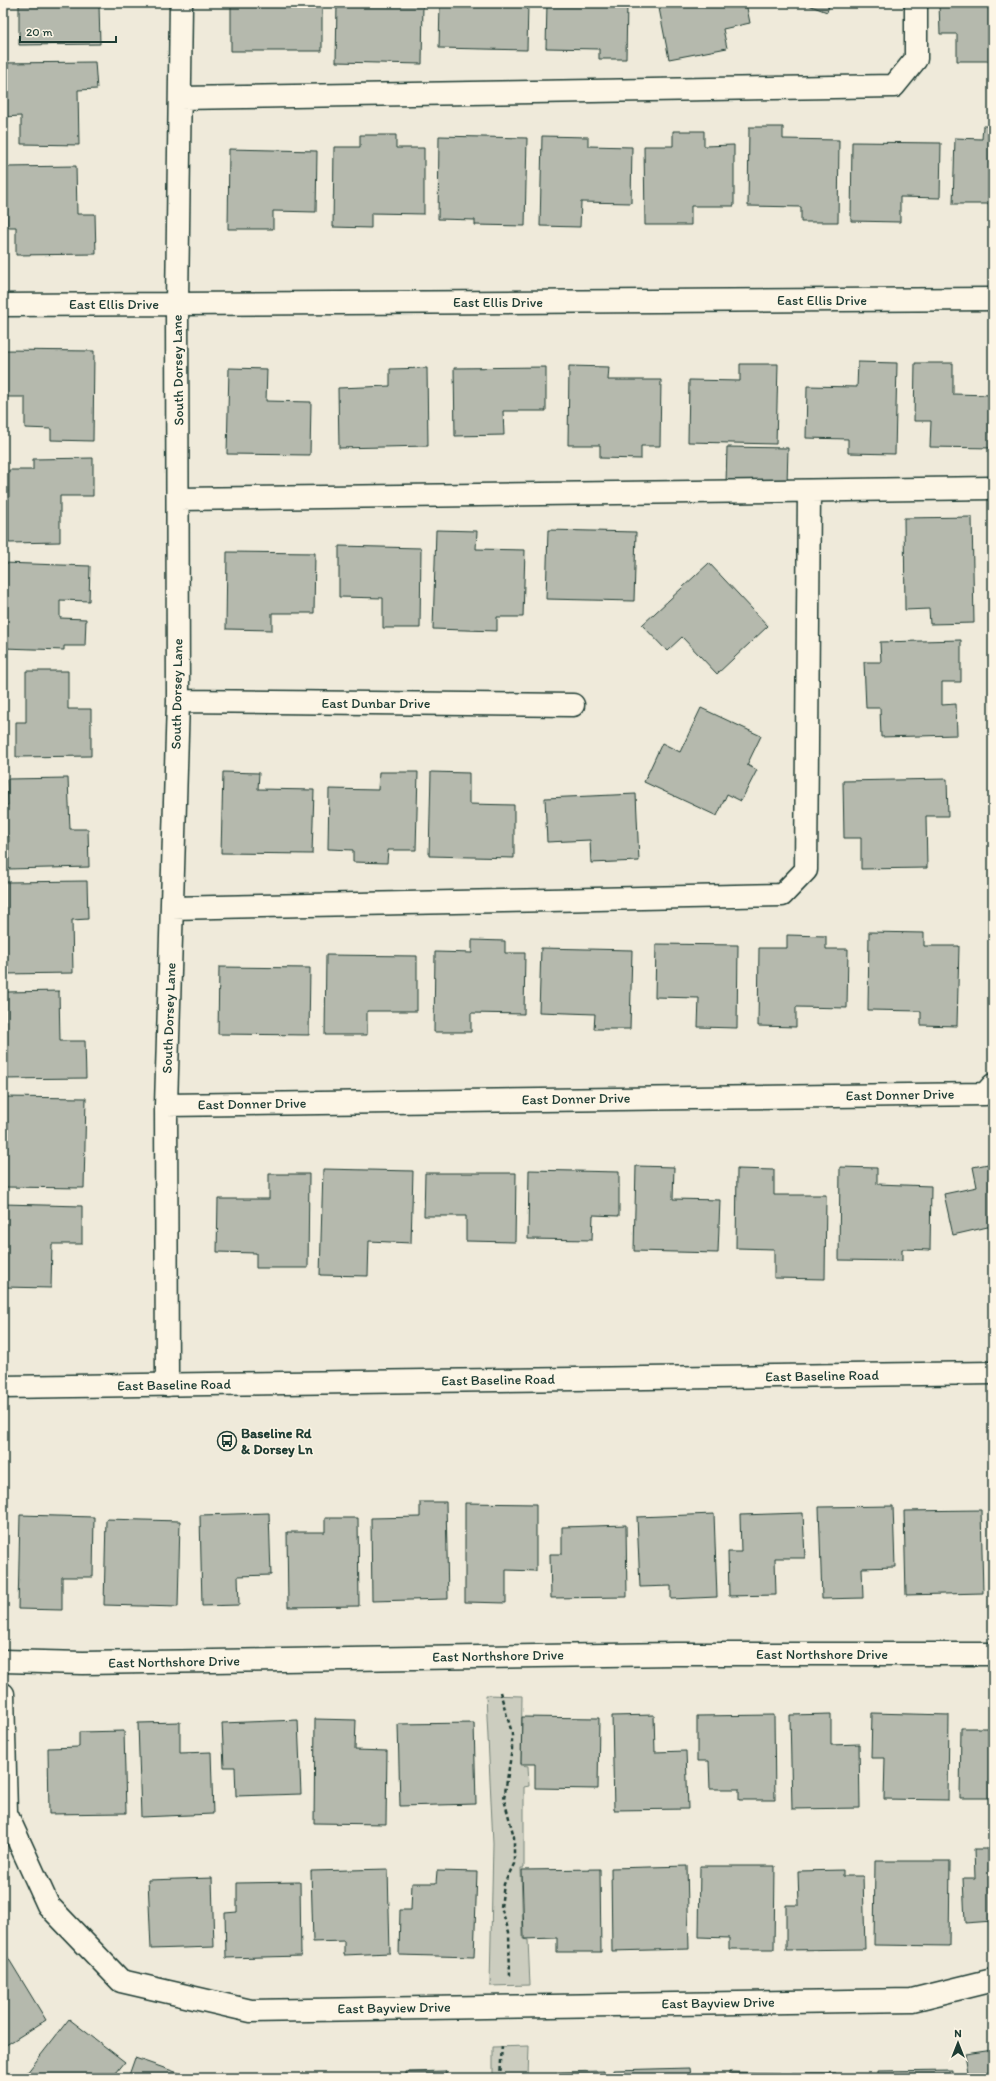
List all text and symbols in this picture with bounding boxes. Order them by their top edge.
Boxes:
scale bar [20,18,116,44]
text: 20 m [26,25,53,39]
street label: East Ellis Drive [777,292,867,309]
street label: East Ellis Drive [453,294,543,311]
street label: East Ellis Drive [69,296,159,313]
street label: South Dorsey Lane [169,314,187,426]
street label: South Dorsey Lane [168,638,186,750]
street label: East Dunbar Drive [321,695,431,712]
street label: South Dorsey Lane [159,962,179,1074]
street label: East Donner Drive [846,1086,955,1104]
street label: East Donner Drive [522,1090,631,1108]
street label: East Donner Drive [198,1095,307,1113]
street label: East Baseline Road [765,1367,879,1385]
street label: East Baseline Road [441,1371,555,1389]
street label: East Baseline Road [117,1376,231,1394]
place label: Baseline Rd & Dorsey Ln [241,1425,313,1458]
bus stop icon: Baseline Rd & Dorsey Ln [216,1430,238,1452]
street label: East Northshore Drive [432,1646,564,1666]
street label: East Northshore Drive [756,1646,888,1663]
street label: East Northshore Drive [108,1652,240,1672]
street label: East Bayview Drive [661,1994,775,2012]
street label: East Bayview Drive [337,1999,451,2017]
north arrow [938,2023,978,2063]
text: N [954,2027,962,2040]

